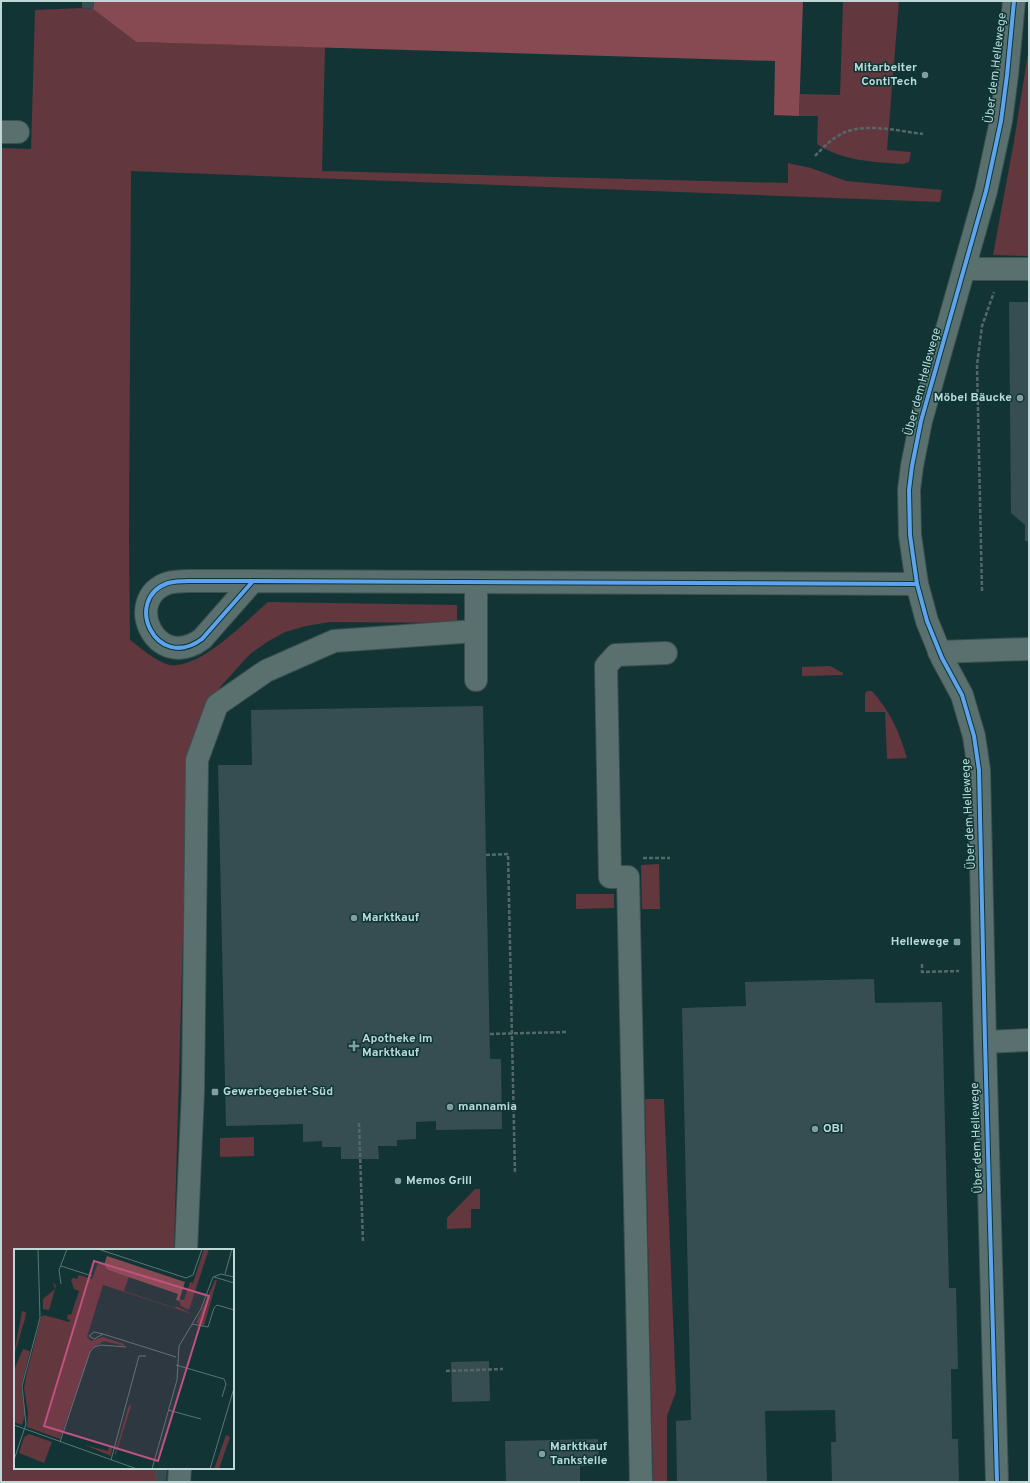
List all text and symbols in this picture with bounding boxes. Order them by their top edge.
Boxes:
street label: Über dem Hellewege [981,12,1011,124]
place label: Mitarbeiter ContiTech [854,60,917,90]
marker: Mitarbeiter ContiTech [920,70,930,80]
street label: Über dem Hellewege [901,326,945,438]
place label: Möbel Bäucke [934,390,1012,406]
marker: Möbel Bäucke [1015,393,1025,403]
street label: Über dem Hellewege [958,758,980,870]
place label: Marktkauf [362,910,420,926]
marker: Marktkauf [349,913,359,923]
place label: Hellewege [891,934,949,950]
marker: Hellewege [952,937,962,947]
place label: Apotheke im Marktkauf [362,1031,433,1061]
marker: Apotheke im Marktkauf [349,1041,359,1051]
street label: Über dem Hellewege [967,1082,987,1194]
place label: Gewerbegebiet-Süd [223,1084,333,1100]
marker: Gewerbegebiet-Süd [210,1087,220,1097]
place label: mannamia [458,1099,517,1115]
marker: mannamia [445,1102,455,1112]
place label: OBI [823,1121,843,1137]
marker: OBI [810,1124,820,1134]
place label: Memos Grill [406,1173,472,1189]
marker: Memos Grill [393,1176,403,1186]
inset map [14,1249,234,1469]
place label: Marktkauf Tankstelle [550,1439,608,1469]
marker: Marktkauf Tankstelle [537,1449,547,1459]

